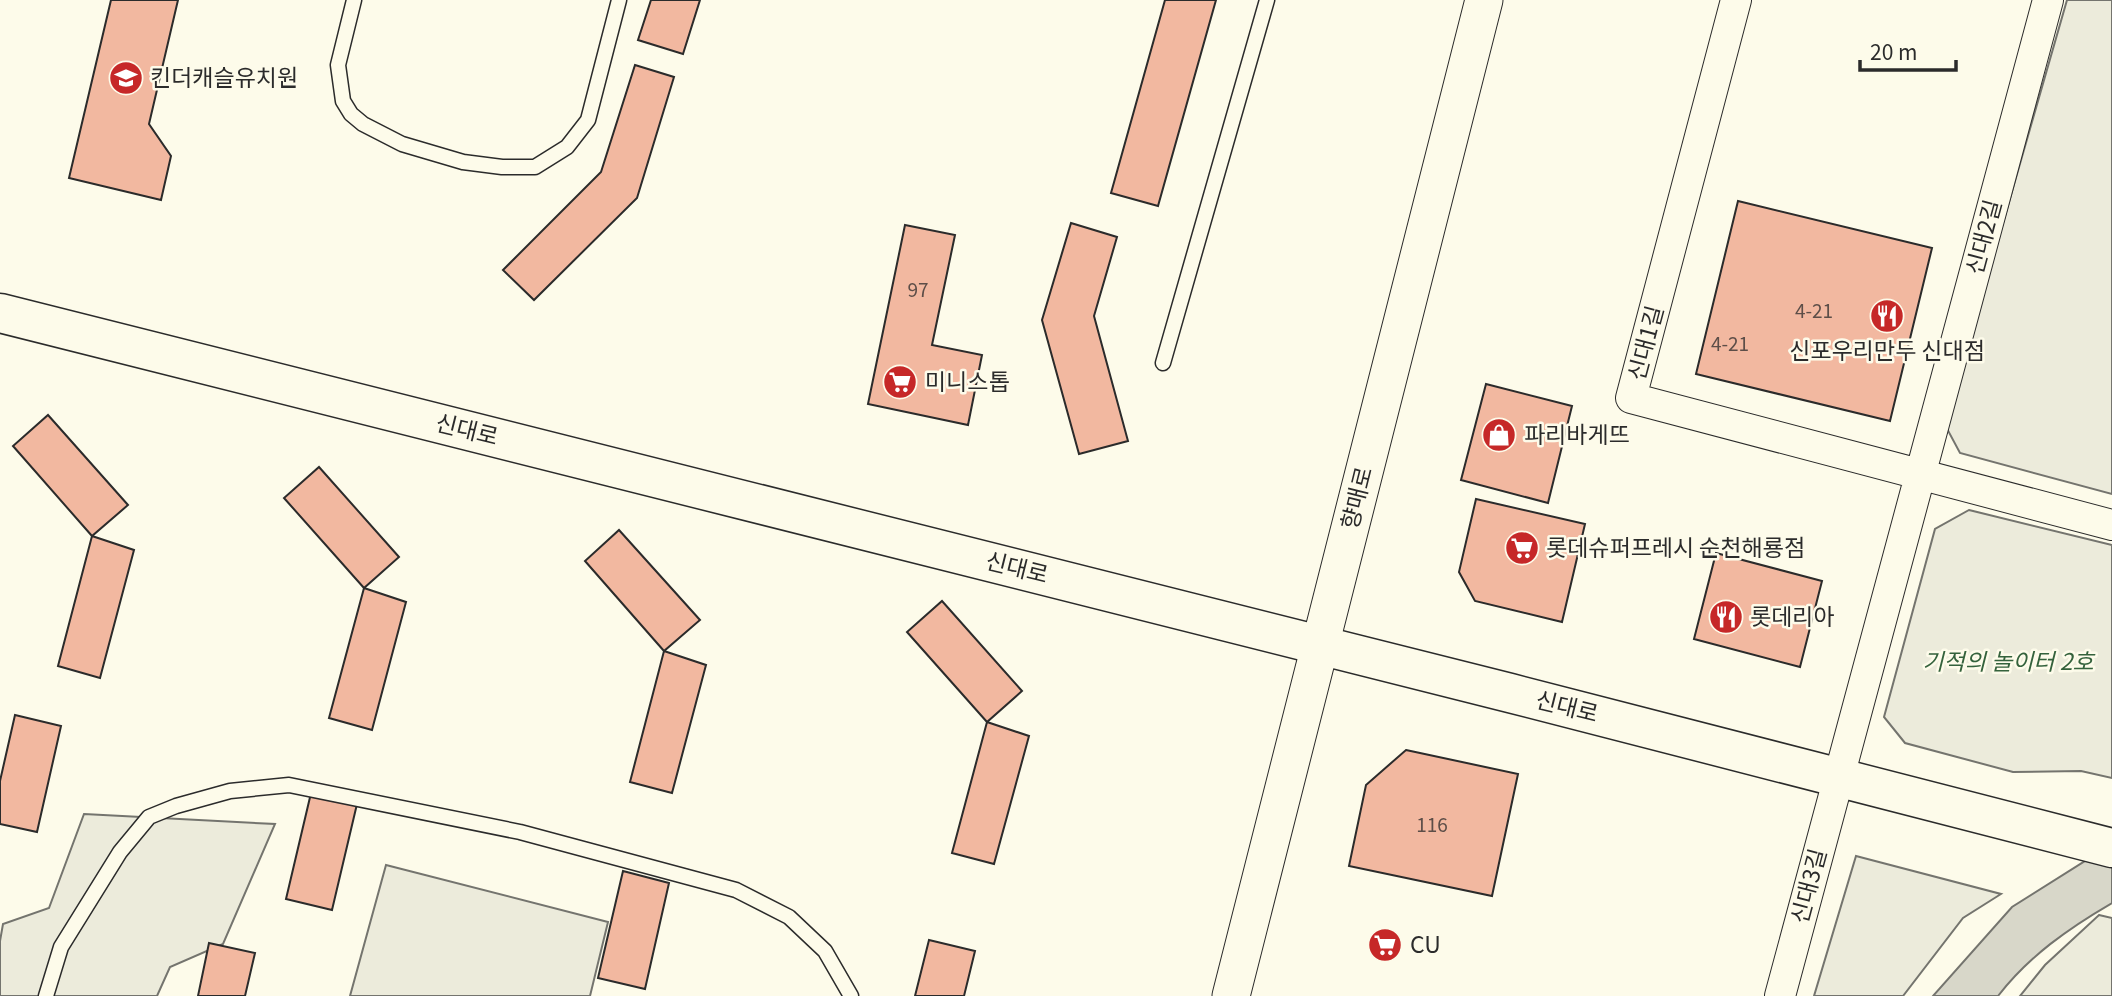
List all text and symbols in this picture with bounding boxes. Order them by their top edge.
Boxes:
scale bar [1860,28,1956,72]
text: 20 m [1870,36,1917,66]
school or university icon: 킨더캐슬유치원 [107,59,145,97]
place label: 킨더캐슬유치원 [150,59,298,93]
street label: 신대2길 [1956,195,2008,278]
house number: 97 [907,275,929,302]
house number: 4-21 [1795,296,1833,323]
restaurant icon: 신포우리만두 신대점 [1868,297,1906,335]
street label: 신대1길 [1618,301,1670,384]
house number: 4-21 [1711,329,1749,356]
place label: 신포우리만두 신대점 [1789,332,1985,366]
supermarket icon: 미니스톱 [881,363,919,401]
place label: 미니스톱 [925,363,1010,397]
street label: 신대로 [433,404,502,452]
shop icon: 파리바게뜨 [1480,416,1518,454]
place label: 파리바게뜨 [1524,416,1630,450]
street label: 향매로 [1331,463,1379,532]
supermarket icon: 롯데슈퍼프레시 순천해룡점 [1503,529,1541,567]
place label: 롯데슈퍼프레시 순천해룡점 [1546,529,1805,563]
street label: 신대로 [983,542,1052,590]
restaurant icon: 롯데리아 [1707,598,1745,636]
place label: 롯데리아 [1750,598,1835,632]
park label: 기적의 놀이터 2호 [1922,643,2095,677]
street label: 신대로 [1533,681,1602,729]
house number: 116 [1416,810,1448,837]
street label: 신대3길 [1781,844,1833,927]
supermarket icon: CU [1366,926,1404,964]
place label: CU [1410,926,1441,960]

